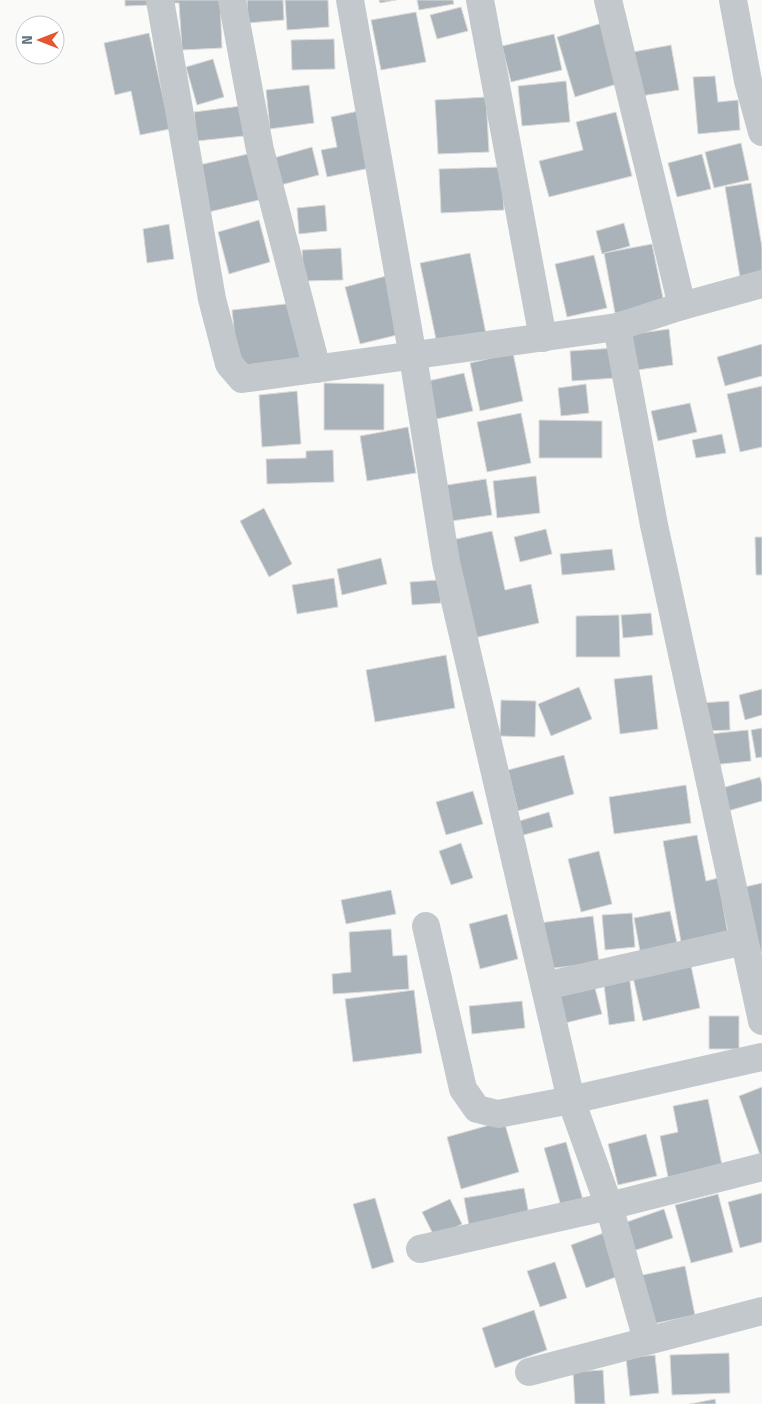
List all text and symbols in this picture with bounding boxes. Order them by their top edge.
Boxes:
north arrow [15,15,65,65]
text: N [19,35,36,45]

